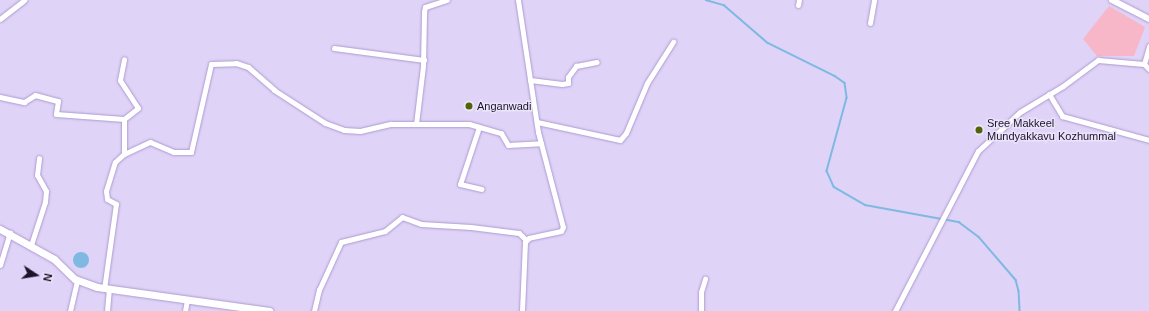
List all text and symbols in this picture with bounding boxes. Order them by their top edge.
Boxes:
place label: Anganwadi [477,99,531,113]
marker: Anganwadi [464,101,474,111]
place label: Sree Makkeel Mundyakkavu Kozhummal [987,117,1116,143]
marker: Sree Makkeel Mundyakkavu Kozhummal [974,125,984,135]
north arrow [16,255,56,295]
text: N [41,272,54,283]

